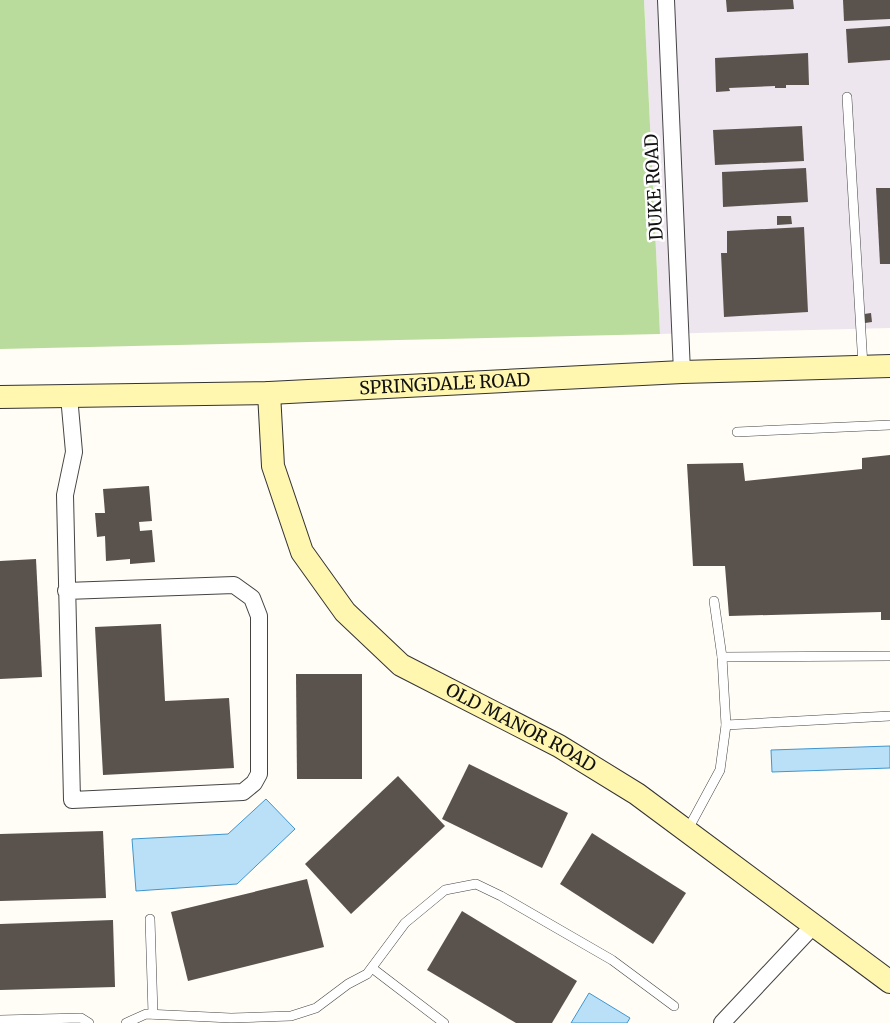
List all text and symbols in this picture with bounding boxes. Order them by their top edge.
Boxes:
street label: DUKE ROAD [639,133,668,241]
street label: SPRINGDALE ROAD [359,368,531,399]
street label: OLD MANOR ROAD [442,678,600,777]

